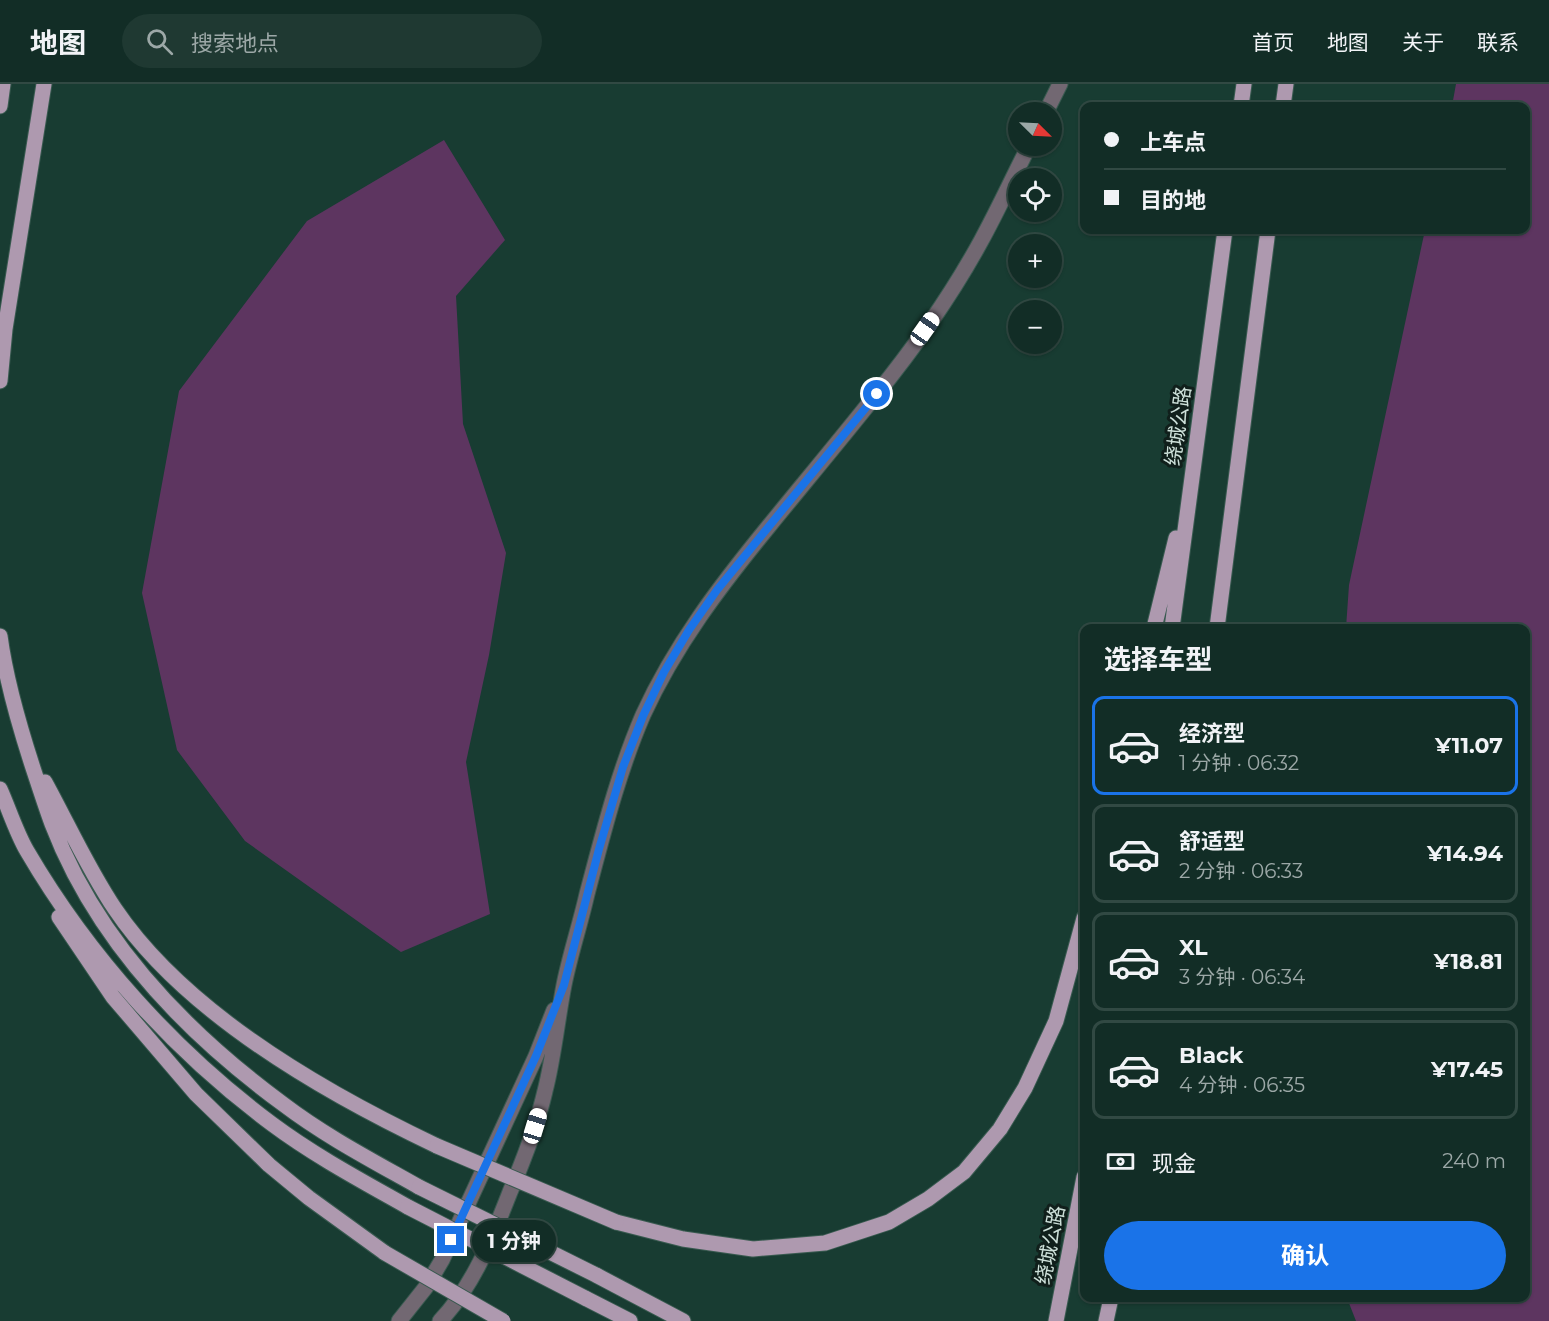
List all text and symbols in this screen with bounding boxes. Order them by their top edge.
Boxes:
search box [122,14,542,68]
icon: search [143,25,176,58]
text: 地图 [30,26,86,60]
text: 搜索地点 [191,30,279,57]
text: 首页 [1252,30,1294,55]
text: 地图 [1327,30,1369,55]
text: 关于 [1402,30,1444,55]
text: 联系 [1477,30,1519,55]
north arrow [1008,102,1062,156]
map controls [1008,102,1062,354]
text: 上车点 [1140,129,1206,156]
button: locate [1008,168,1062,222]
text: 目的地 [1140,187,1206,214]
button: + [1008,234,1062,288]
button: − [1008,300,1062,354]
car [907,309,943,349]
route start [863,380,890,407]
street label: 绕城公路 [1161,385,1195,467]
text: 选择车型 [1104,643,1212,676]
icon: car [1107,719,1161,773]
text: 经济型 [1179,720,1245,747]
text: ¥11.07 [1435,732,1503,759]
text: 1 分钟 · 06:32 [1179,751,1299,775]
icon: car [1107,827,1161,881]
text: 舒适型 [1179,828,1245,855]
text: ¥14.94 [1427,840,1503,867]
text: 2 分钟 · 06:33 [1179,859,1303,883]
text: XL [1179,934,1208,961]
icon: car [1107,935,1161,989]
text: ¥18.81 [1434,948,1503,975]
text: 3 分钟 · 06:34 [1179,965,1305,989]
text: Black [1179,1042,1243,1069]
icon: car [1107,1043,1161,1097]
text: ¥17.45 [1431,1056,1503,1083]
text: 4 分钟 · 06:35 [1179,1073,1305,1097]
car [521,1106,549,1146]
icon: cash [1104,1145,1137,1178]
text: 240 m [1442,1149,1506,1173]
text: 现金 [1152,1150,1196,1177]
street label: 绕城公路 [1031,1203,1069,1287]
callout: 1 分钟 [472,1219,556,1261]
button: 确认 [1104,1221,1506,1290]
route end [437,1226,464,1253]
text: 1 分钟 [487,1229,541,1253]

